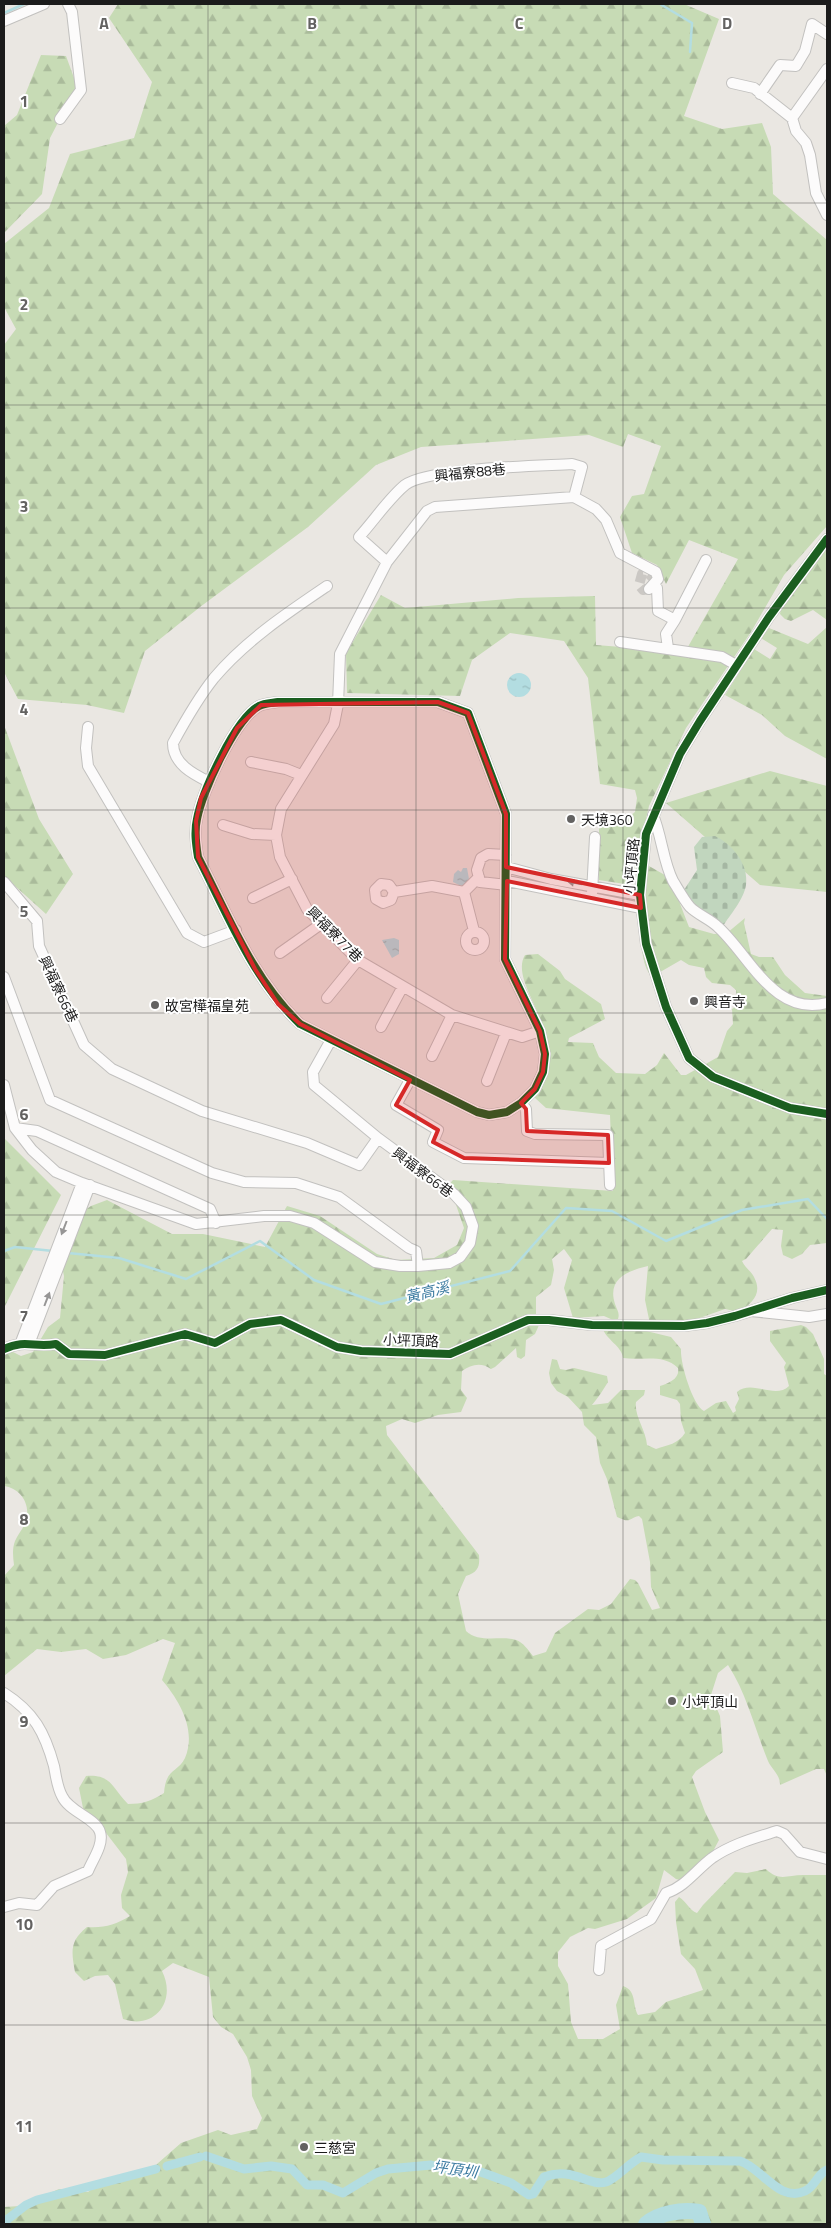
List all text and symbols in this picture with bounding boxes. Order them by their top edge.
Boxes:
text: A [99,11,109,35]
text: B [307,11,317,35]
text: C [515,11,524,35]
text: D [722,11,732,35]
text: 1 [20,89,28,113]
text: 2 [20,292,28,316]
street label: 興福寮88巷 [433,458,507,486]
text: 3 [20,494,28,518]
text: 4 [20,697,29,721]
place label: 天境360 [581,809,633,830]
marker: 天境360 [565,813,577,825]
street label: 小坪頂路 [618,837,644,895]
one-way arrow [567,879,583,887]
text: 5 [20,899,29,923]
street label: 興福寮77巷 [302,901,368,967]
street label: 興福寮66巷 [34,952,84,1026]
place label: 興音寺 [704,991,746,1012]
place label: 故宮樺福皇苑 [165,995,249,1016]
marker: 興音寺 [688,995,700,1007]
marker: 故宮樺福皇苑 [149,999,161,1011]
text: 6 [20,1102,29,1126]
street label: 興福寮66巷 [388,1142,458,1202]
one-way arrow [60,1221,68,1236]
water label: 黃高溪 [402,1275,454,1309]
one-way arrow [44,1291,51,1306]
text: 7 [20,1304,28,1328]
street label: 小坪頂路 [383,1329,439,1351]
text: 8 [20,1507,29,1531]
place label: 小坪頂山 [682,1691,738,1712]
marker: 小坪頂山 [666,1695,678,1707]
text: 9 [20,1709,29,1733]
text: 10 [15,1912,33,1936]
text: 11 [15,2114,33,2138]
place label: 三慈宮 [314,2137,356,2158]
marker: 三慈宮 [298,2141,310,2153]
water label: 坪頂圳 [431,2154,481,2184]

